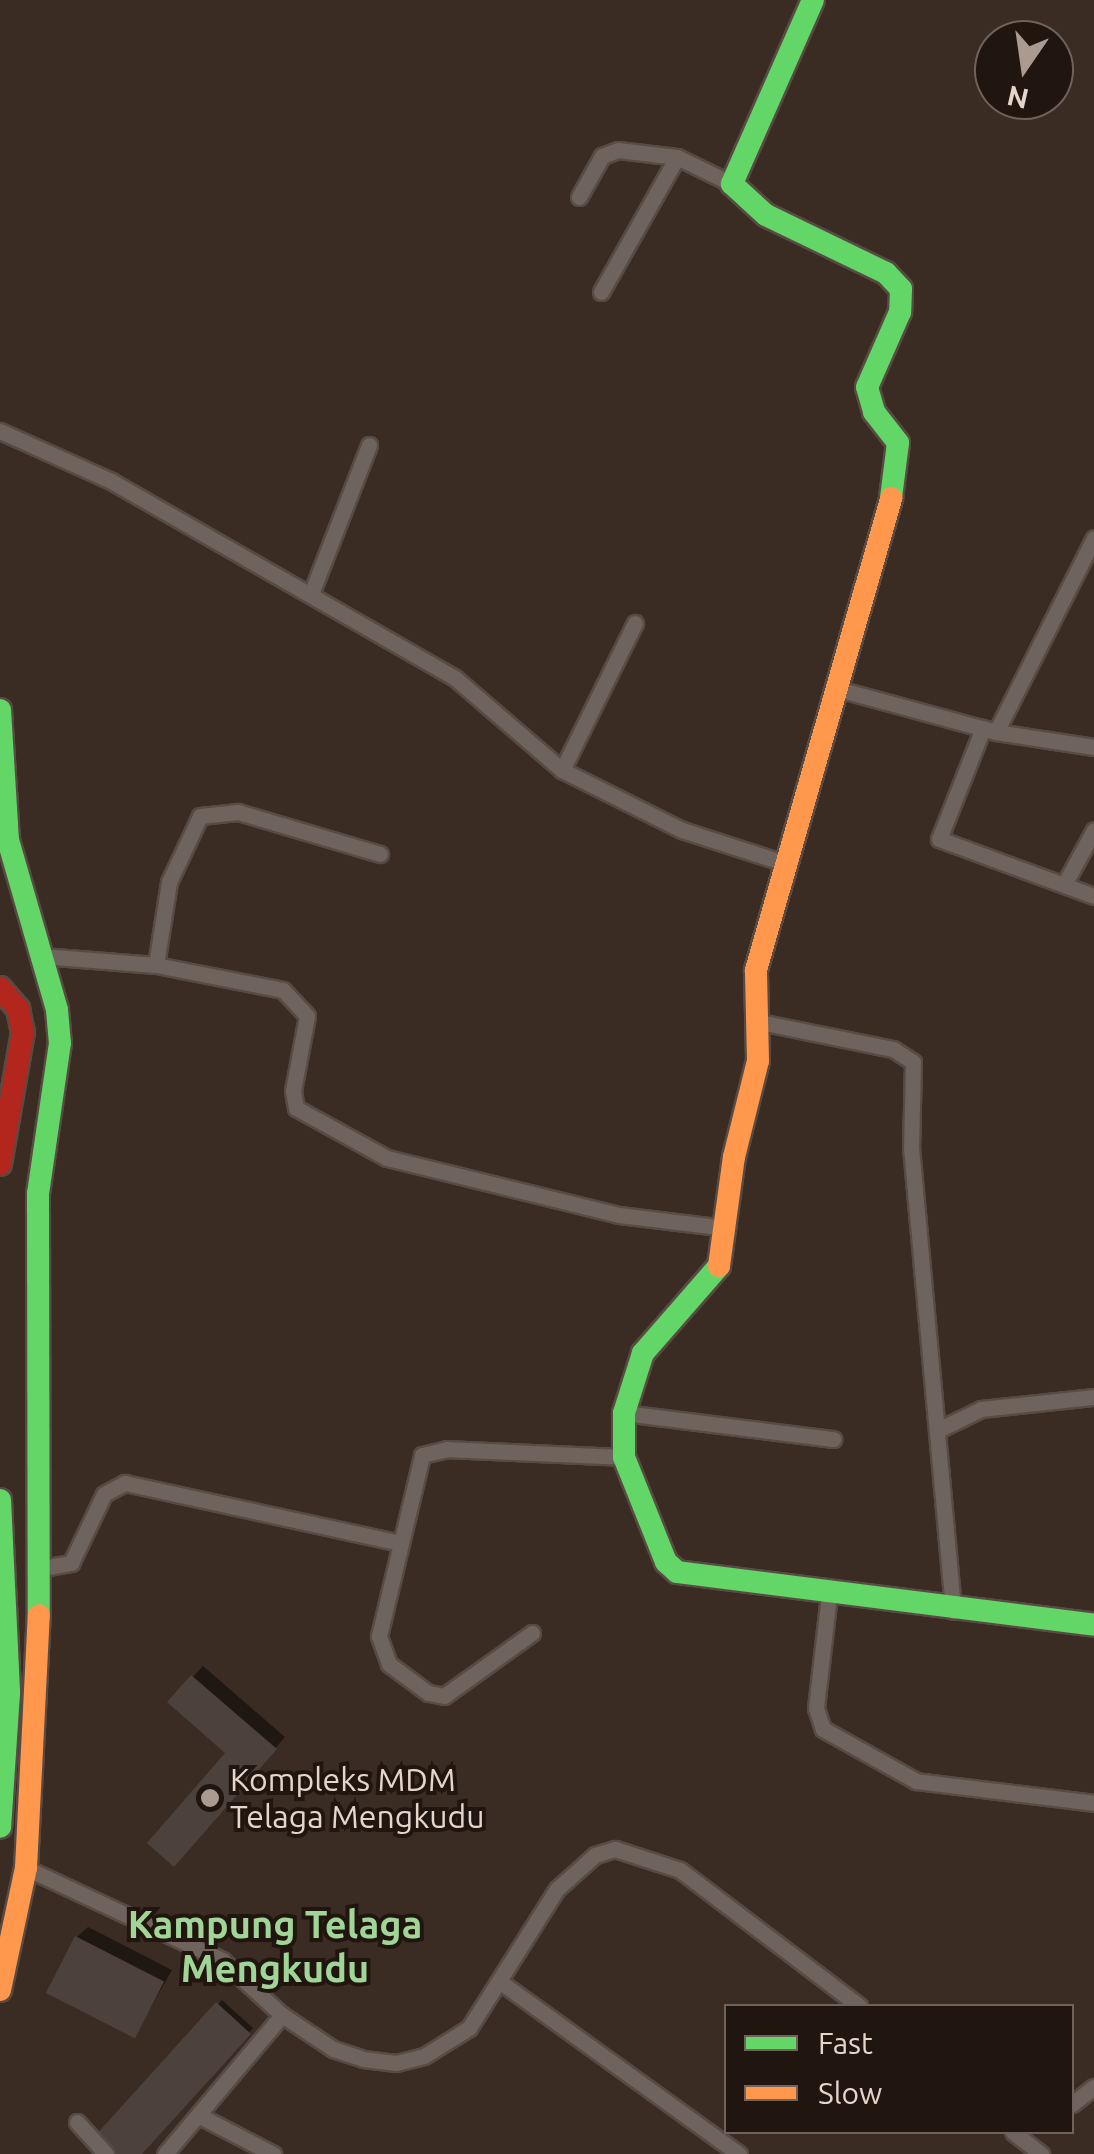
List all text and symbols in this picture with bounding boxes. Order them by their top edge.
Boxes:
north arrow [974,20,1074,120]
text: N [1004,80,1031,115]
place label: Kompleks MDM Telaga Mengkudu [230,1761,485,1836]
marker: Kompleks MDM Telaga Mengkudu [199,1787,221,1809]
district label: Kampung Telaga Mengkudu [128,1902,422,1992]
legend [724,2004,1074,2134]
text: Fast [818,2026,873,2060]
text: Slow [818,2076,882,2110]

